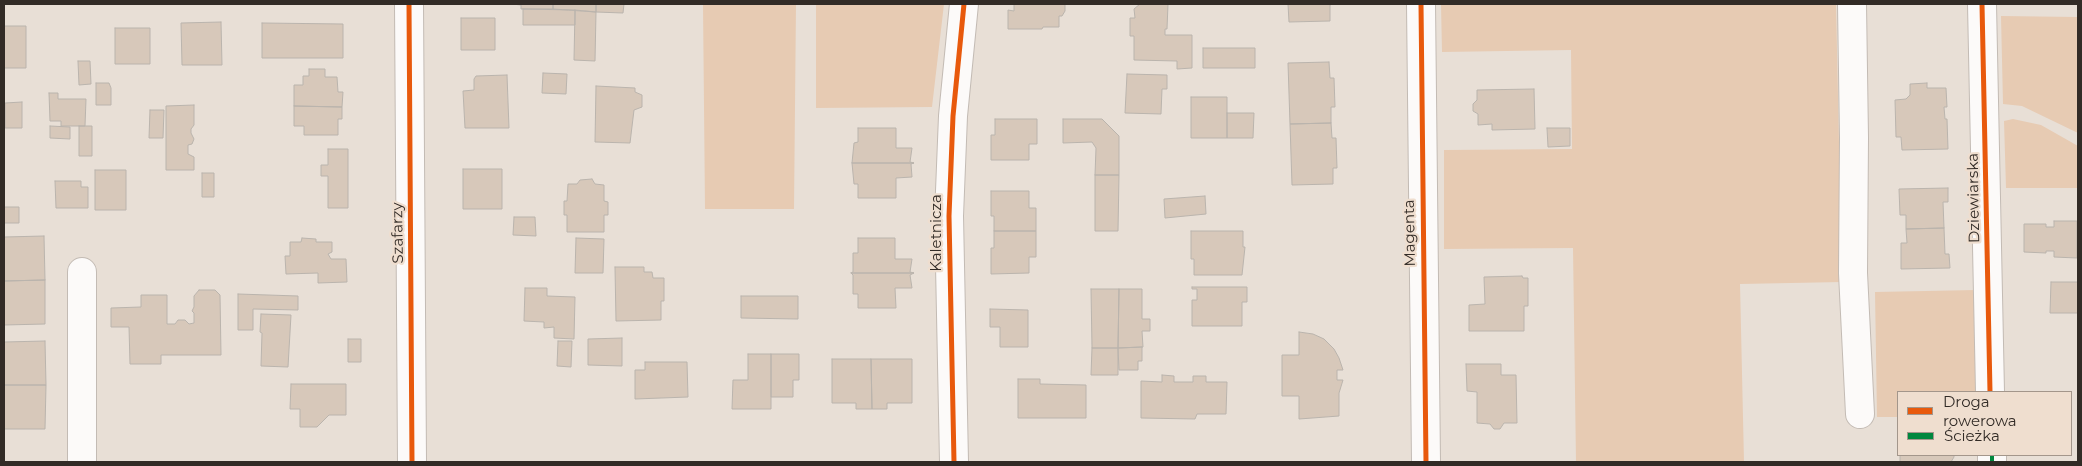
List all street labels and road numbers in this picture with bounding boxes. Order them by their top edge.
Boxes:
street label: Dziewiarska [1964,153,1984,243]
street label: Kaletnicza [928,194,946,272]
street label: Magenta [1400,199,1420,267]
street label: Szafarzy [388,202,408,264]

